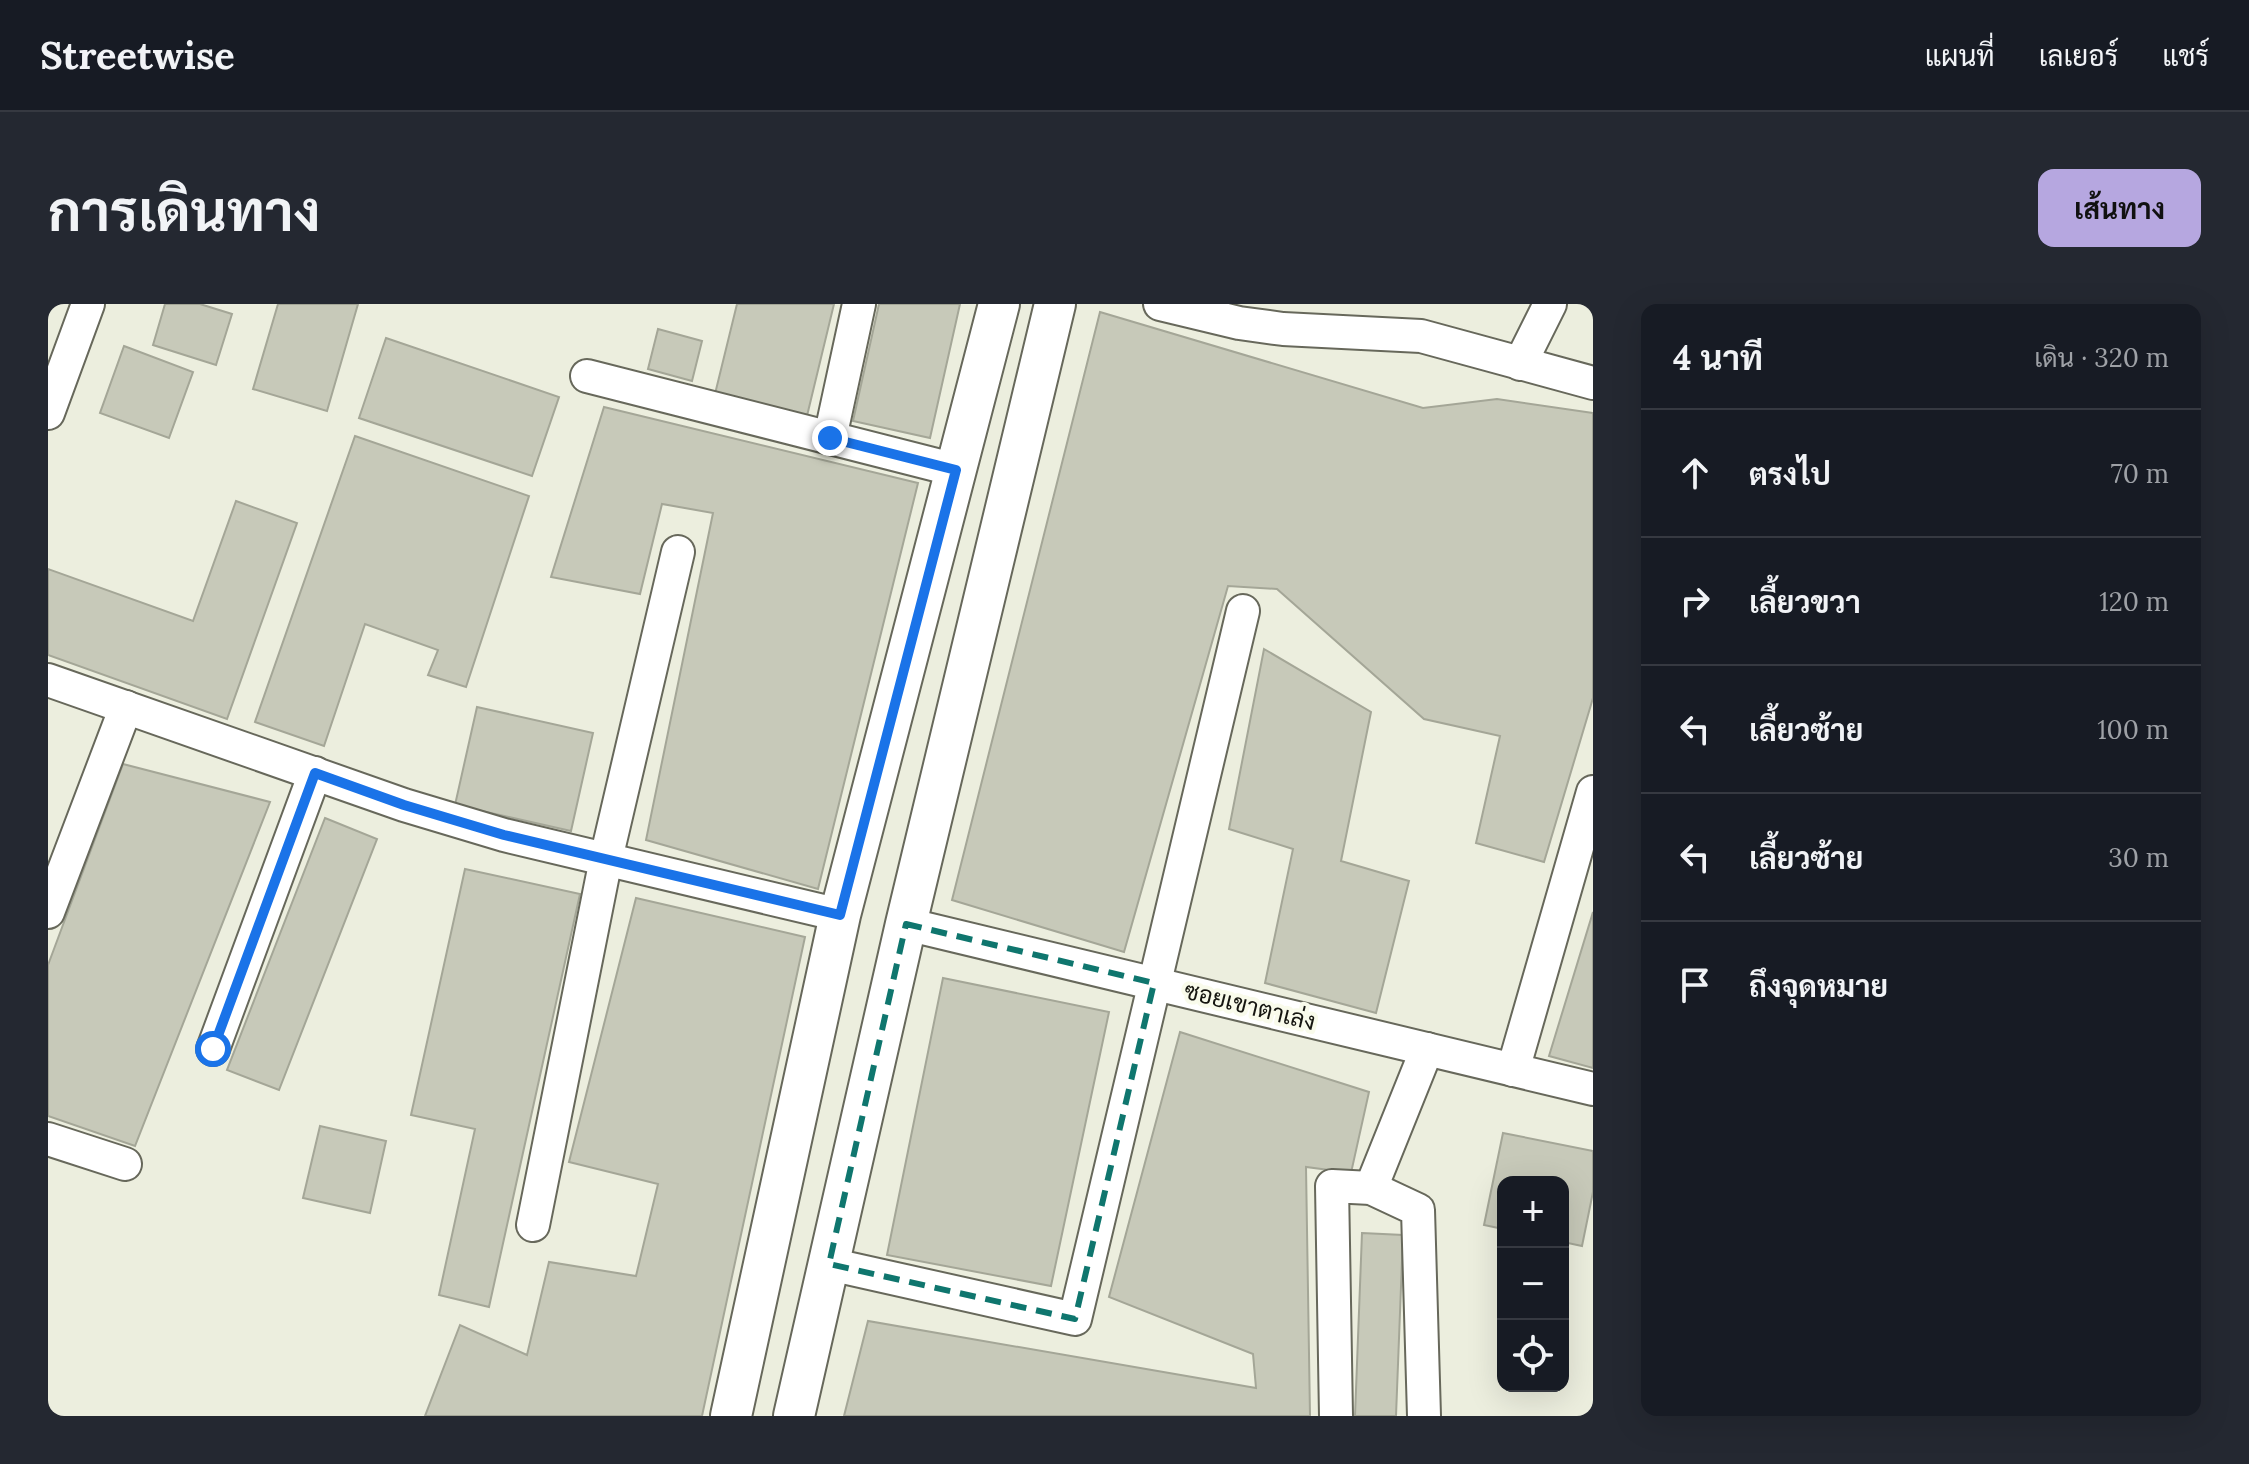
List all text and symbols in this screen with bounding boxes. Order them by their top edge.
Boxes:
text: Streetwise [40,31,235,79]
text: แผนที่ [1925,38,1995,74]
text: เลเยอร์ [2039,38,2118,74]
text: แชร์ [2162,38,2209,74]
button: เส้นทาง [2038,169,2201,247]
text: การเดินทาง [48,175,320,246]
text: 4 นาที [1673,336,1763,379]
text: เดิน · 320 m [2034,341,2169,374]
route end [812,420,848,456]
icon: ahead [1673,451,1717,495]
text: ตรงไป [1749,455,1831,493]
text: 70 m [2111,457,2169,490]
icon: right [1673,579,1717,623]
text: เลี้ยวขวา [1749,583,1861,621]
text: 120 m [2099,585,2169,618]
icon: left [1673,707,1717,751]
text: เลี้ยวซ้าย [1749,711,1863,749]
text: 100 m [2097,713,2169,746]
icon: left [1673,835,1717,879]
text: เลี้ยวซ้าย [1749,839,1863,877]
text: 30 m [2108,841,2169,874]
icon: arrive [1673,963,1717,1007]
text: ถึงจุดหมาย [1749,967,1888,1005]
street label: ซอยเขาตาเล่ง [1181,975,1319,1037]
route start [195,1031,231,1067]
map controls [1497,1176,1569,1392]
button: + [1497,1176,1569,1248]
button: − [1497,1248,1569,1320]
button: locate [1497,1320,1569,1392]

